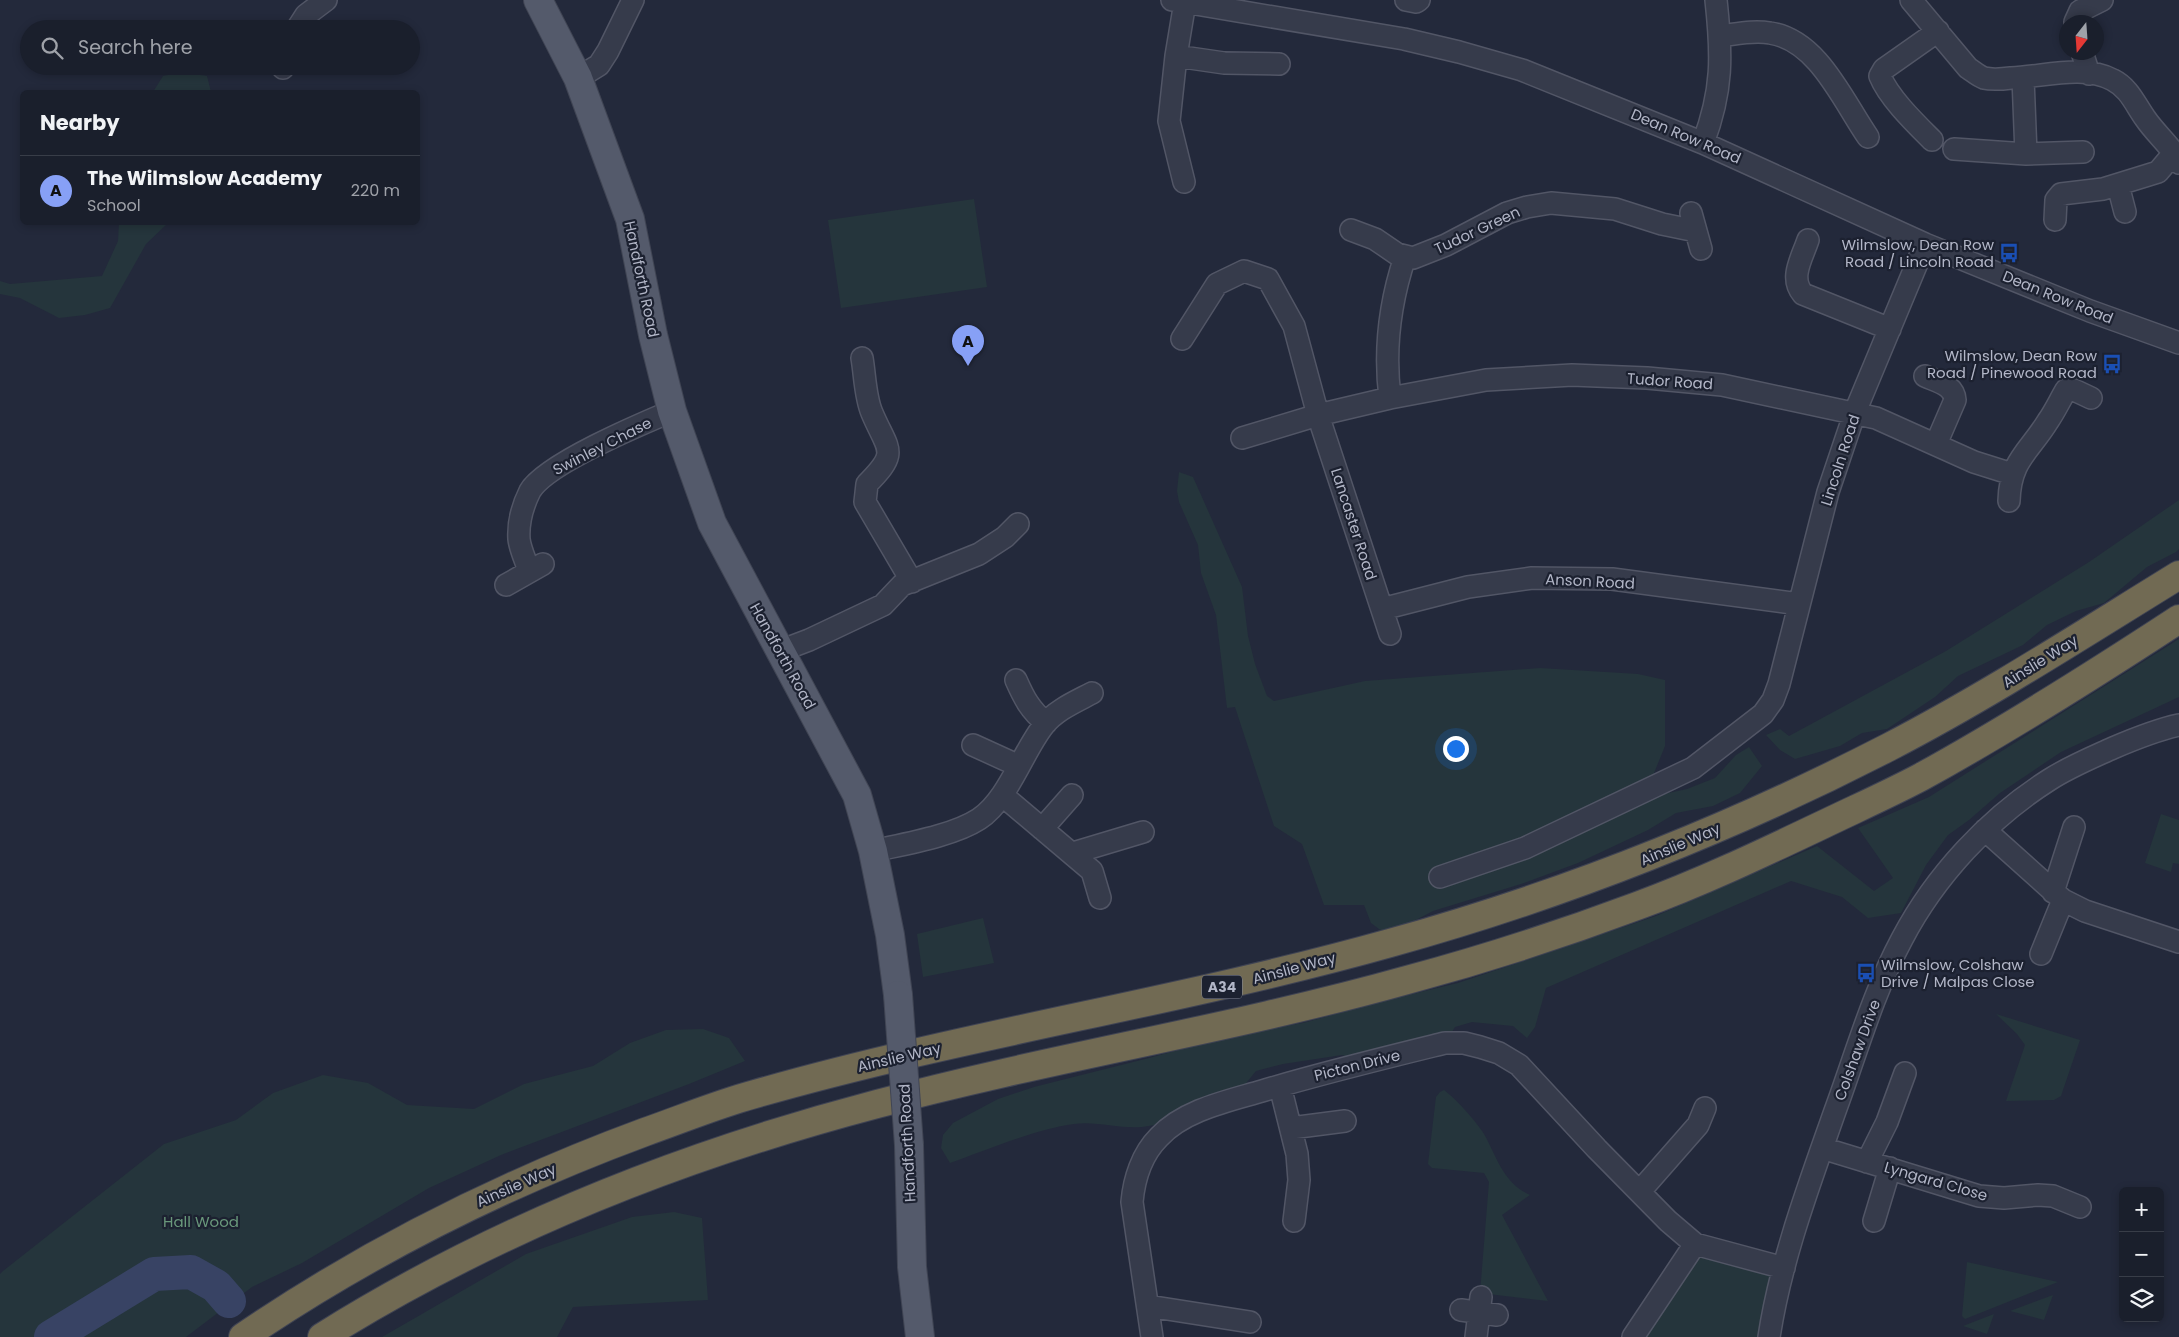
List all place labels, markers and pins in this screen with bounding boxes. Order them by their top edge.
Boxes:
place label: Wilmslow, Dean Row Road / Lincoln Road [1841,234,1995,272]
bus stop icon: Wilmslow, Dean Row Road / Lincoln Road [1998,242,2020,264]
pin: A [952,325,984,366]
place label: Wilmslow, Dean Row Road / Pinewood Road [1927,345,2098,383]
bus stop icon: Wilmslow, Dean Row Road / Pinewood Road [2101,353,2123,375]
place label: Wilmslow, Colshaw Drive / Malpas Close [1881,954,2035,992]
bus stop icon: Wilmslow, Colshaw Drive / Malpas Close [1855,962,1877,984]

